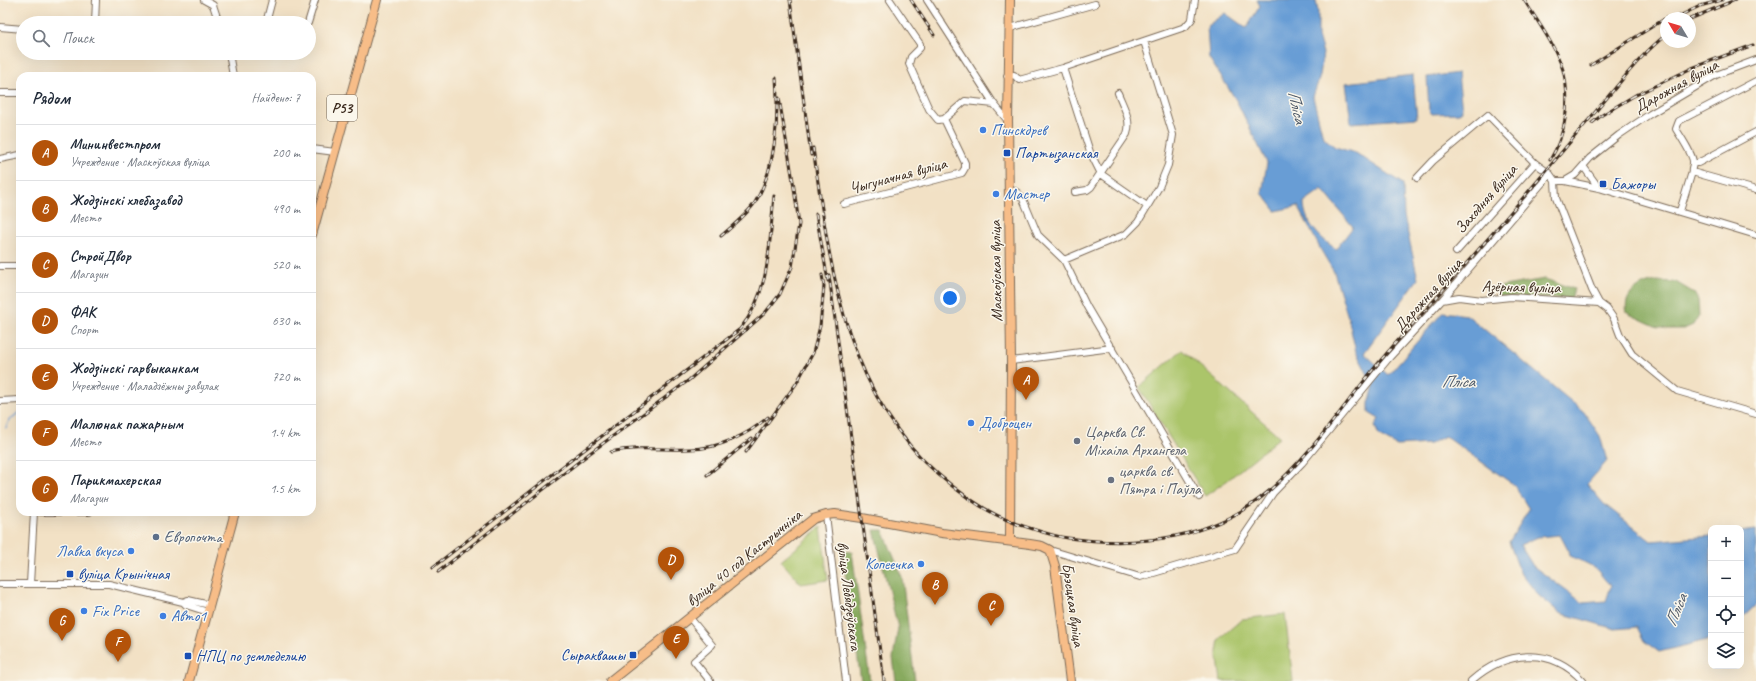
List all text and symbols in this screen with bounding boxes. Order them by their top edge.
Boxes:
north arrow [1660,12,1696,48]
search box [16,16,316,60]
icon: search [30,27,52,49]
text: Поиск [62,29,94,48]
street label: Дарожная вуліца [1630,54,1722,117]
text: Рядом [32,88,70,109]
water label: Пліса [1283,89,1311,127]
text: Найдено: 7 [252,90,300,106]
road number: Р53 [327,95,357,121]
place label: Пинскдрев [991,120,1049,140]
marker: Пинскдрев [978,125,988,135]
text: Мининвестпром [70,135,160,154]
place label: Партызанская [1015,143,1099,163]
text: A [42,145,48,161]
text: 200 m [272,145,300,161]
marker: Партызанская [1002,148,1012,158]
street label: Чыгуначная вуліца [847,153,950,199]
text: Учреждение · Маскоўская вуліца [70,154,209,170]
street label: Заходняя вуліца [1450,159,1522,238]
place label: Бажоры [1611,174,1657,194]
marker: Бажоры [1598,179,1608,189]
place label: Мастер [1004,184,1050,204]
marker: Мастер [991,189,1001,199]
text: Жодзінскі хлебазавод [70,191,182,210]
text: B [42,201,48,217]
text: 490 m [272,201,300,217]
text: Место [70,210,101,226]
street label: Маскоўская вуліца [985,219,1007,322]
text: СтройДвор [70,247,131,266]
street label: Дарожная вуліца [1389,253,1467,336]
text: C [42,257,48,273]
text: 520 m [272,257,300,273]
text: Магазин [70,266,108,282]
street label: Азёрная вуліца [1482,276,1561,298]
your location [940,288,960,308]
text: ФАК [70,303,96,322]
text: D [41,313,49,329]
text: 630 m [272,313,300,329]
text: Спорт [70,322,98,338]
text: Жодзінскі гарвыканкам [70,359,198,378]
pin: A [1013,367,1039,400]
text: E [42,369,48,385]
text: 720 m [272,369,300,385]
water label: Пліса [1442,371,1476,392]
text: Учреждение · Маладзёжны завулак [70,378,218,394]
place label: Доброцен [979,413,1032,433]
text: Малюнак пажарным [70,415,183,434]
marker: Доброцен [966,418,976,428]
place label: Царква Св. Міхаіла Архангела [1085,422,1187,460]
text: F [42,425,48,441]
text: 1.4 km [270,425,300,441]
text: Место [70,434,101,450]
marker: Царква Св. Міхаіла Архангела [1072,436,1082,446]
place label: царква св. Пятра і Паўла [1119,461,1202,499]
text: Парикмахерская [70,471,160,490]
marker: царква св. Пятра і Паўла [1106,475,1116,485]
text: G [42,481,48,497]
text: 1.5 km [270,481,300,497]
text: Магазин [70,490,108,506]
street label: вуліца 40 год Кастрычніка [682,505,807,611]
map controls [1708,525,1744,669]
button: + [1708,525,1744,561]
place label: Европочта [164,527,224,547]
marker: Европочта [151,532,161,542]
street label: вуліца Лебядзеўскага [832,540,866,653]
place label: Лавка вкуса [57,541,124,561]
marker: Лавка вкуса [126,546,136,556]
pin: D [658,547,684,580]
place label: Копеечка [865,554,914,574]
marker: Копеечка [916,559,926,569]
button: − [1708,561,1744,597]
street label: Брэсцкая вуліца [1057,562,1089,649]
place label: вуліца Крынічная [78,564,170,584]
marker: вуліца Крынічная [65,569,75,579]
pin: B [922,572,948,605]
water label: Пліса [1660,589,1693,629]
pin: C [978,593,1004,626]
button: locate [1708,597,1744,633]
place label: Fix Price [92,601,141,621]
marker: Fix Price [79,606,89,616]
place label: Авто1 [171,606,207,626]
pin: G [49,608,75,641]
marker: Авто1 [158,611,168,621]
pin: E [663,626,689,659]
pin: F [105,629,131,662]
button: layers [1708,633,1744,669]
place label: Сыраквашы [561,645,627,665]
place label: НПЦ по земледелию [196,646,307,666]
marker: Сыраквашы [628,650,638,660]
marker: НПЦ по земледелию [183,651,193,661]

